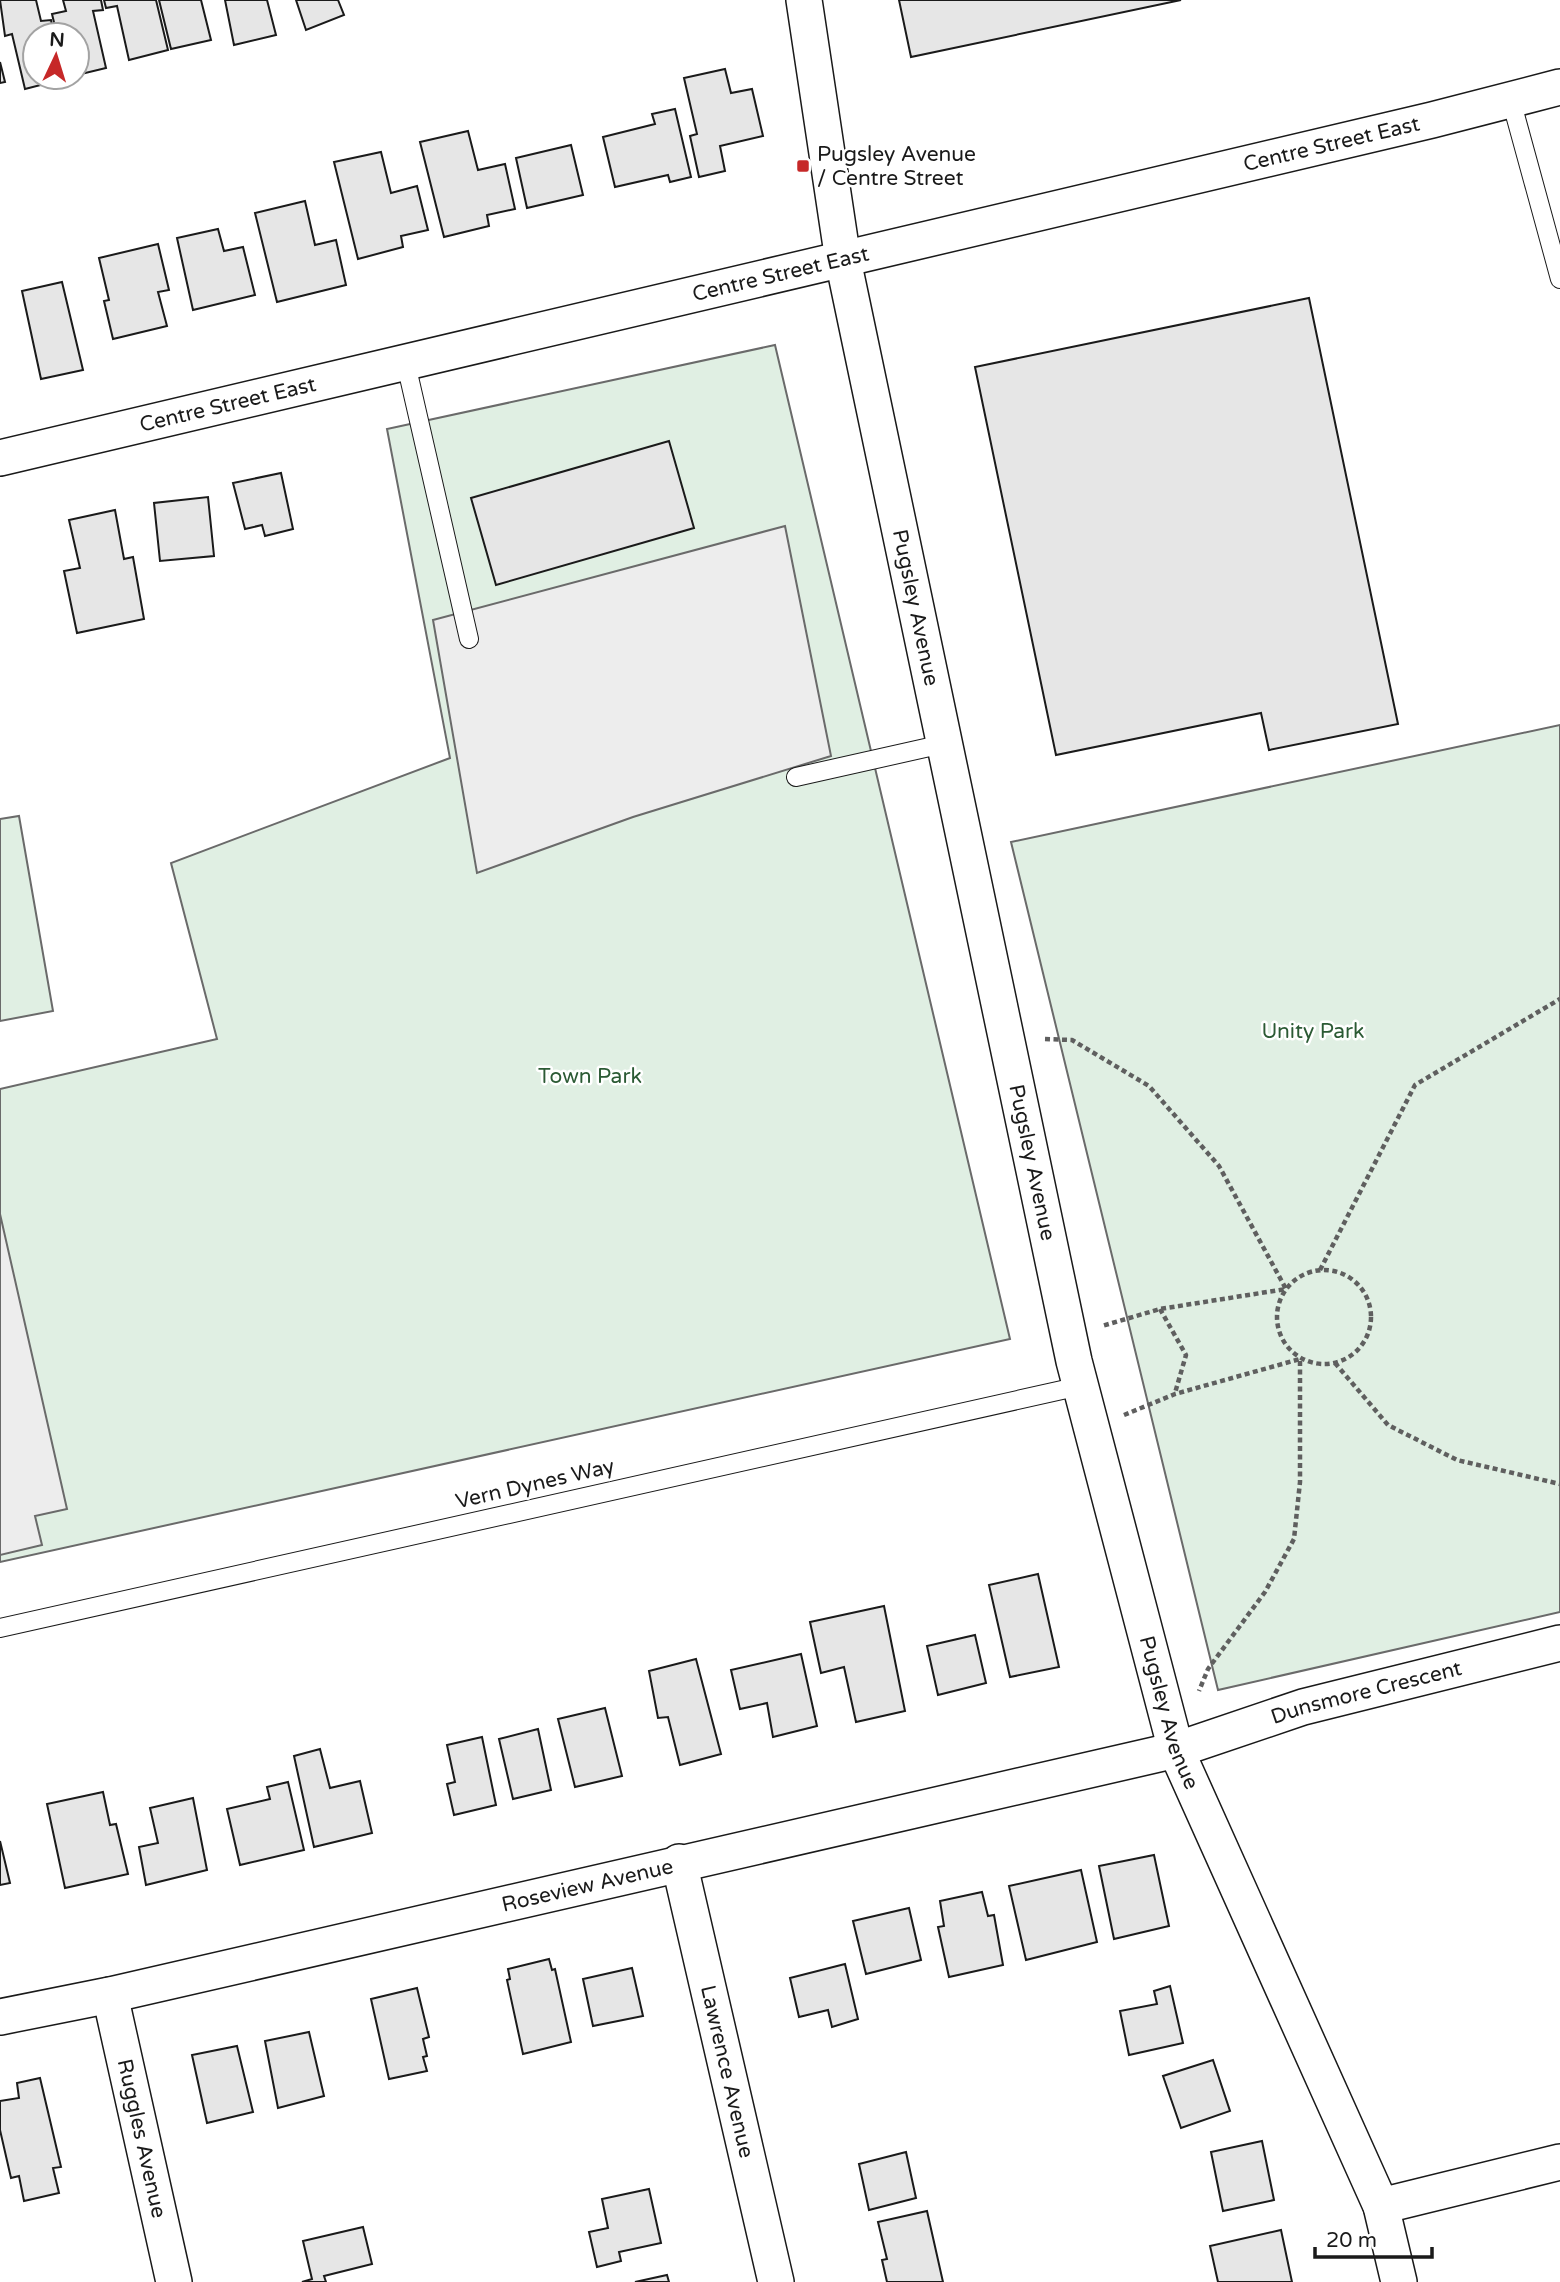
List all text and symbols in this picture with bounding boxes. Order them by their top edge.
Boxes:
north arrow [21,21,91,91]
text: N [49,29,65,52]
street label: Centre Street East [1241,111,1422,177]
place label: Pugsley Avenue / Centre Street [817,142,976,191]
marker: Pugsley Avenue / Centre Street [795,158,811,174]
street label: Centre Street East [690,241,871,307]
street label: Centre Street East [137,371,318,437]
street label: Pugsley Avenue [887,527,945,688]
park label: Unity Park [1261,1019,1365,1044]
park label: Town Park [538,1064,642,1089]
street label: Pugsley Avenue [1004,1082,1061,1243]
street label: Vern Dynes Way [453,1454,617,1514]
street label: Pugsley Avenue [1134,1633,1204,1793]
street label: Dunsmore Crescent [1268,1655,1464,1729]
street label: Roseview Avenue [499,1853,676,1917]
street label: Lawrence Avenue [695,1983,759,2160]
street label: Ruggles Avenue [112,2057,172,2220]
scale bar [1315,2216,1432,2260]
text: 20 m [1326,2228,1377,2253]

